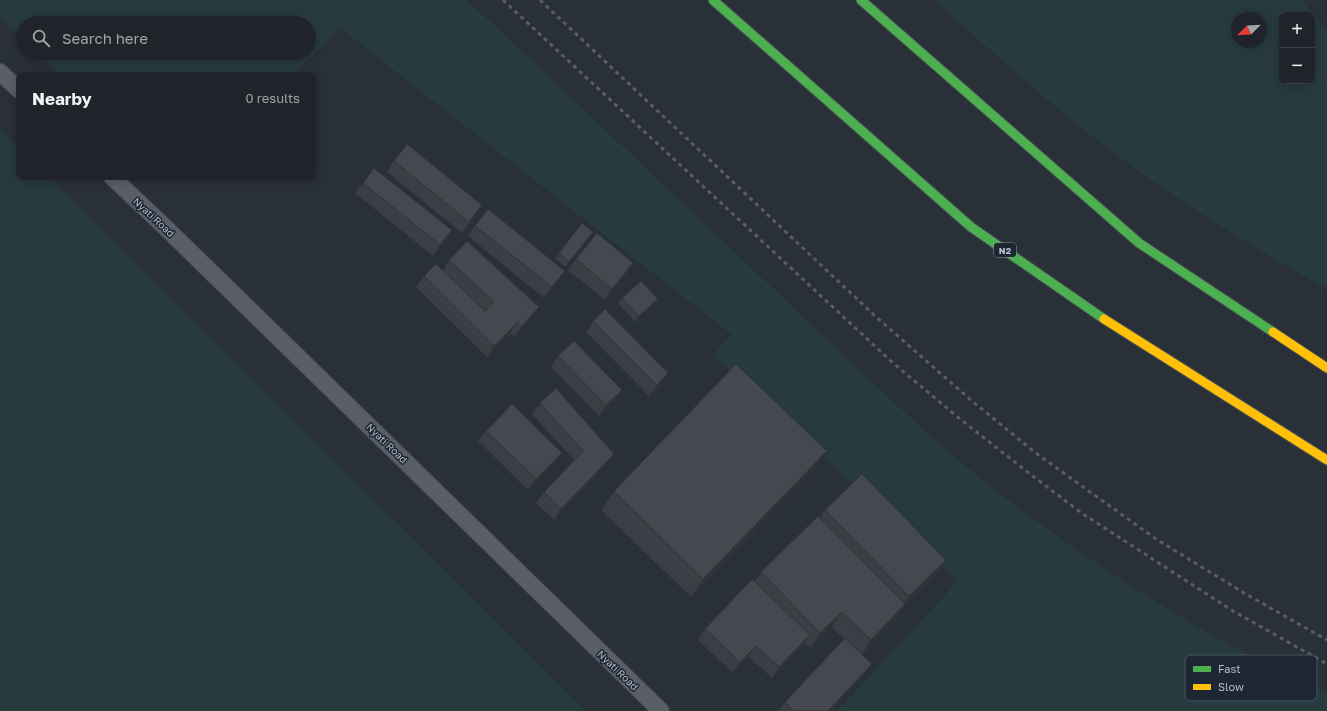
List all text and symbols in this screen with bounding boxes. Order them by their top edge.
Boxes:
north arrow [1231,12,1267,48]
map controls [1279,12,1315,84]
button: + [1279,12,1315,48]
search box [16,16,316,60]
icon: search [30,27,52,49]
text: Search here [62,29,148,47]
button: − [1279,48,1315,84]
text: Nearby [32,88,92,109]
text: 0 results [245,90,300,106]
street label: Nyati Road [131,195,177,239]
road number: N2 [994,243,1016,257]
street label: Nyati Road [364,421,410,465]
street label: Nyati Road [595,648,641,692]
legend [1185,655,1317,701]
text: Fast [1218,662,1241,675]
text: Slow [1218,680,1244,693]

